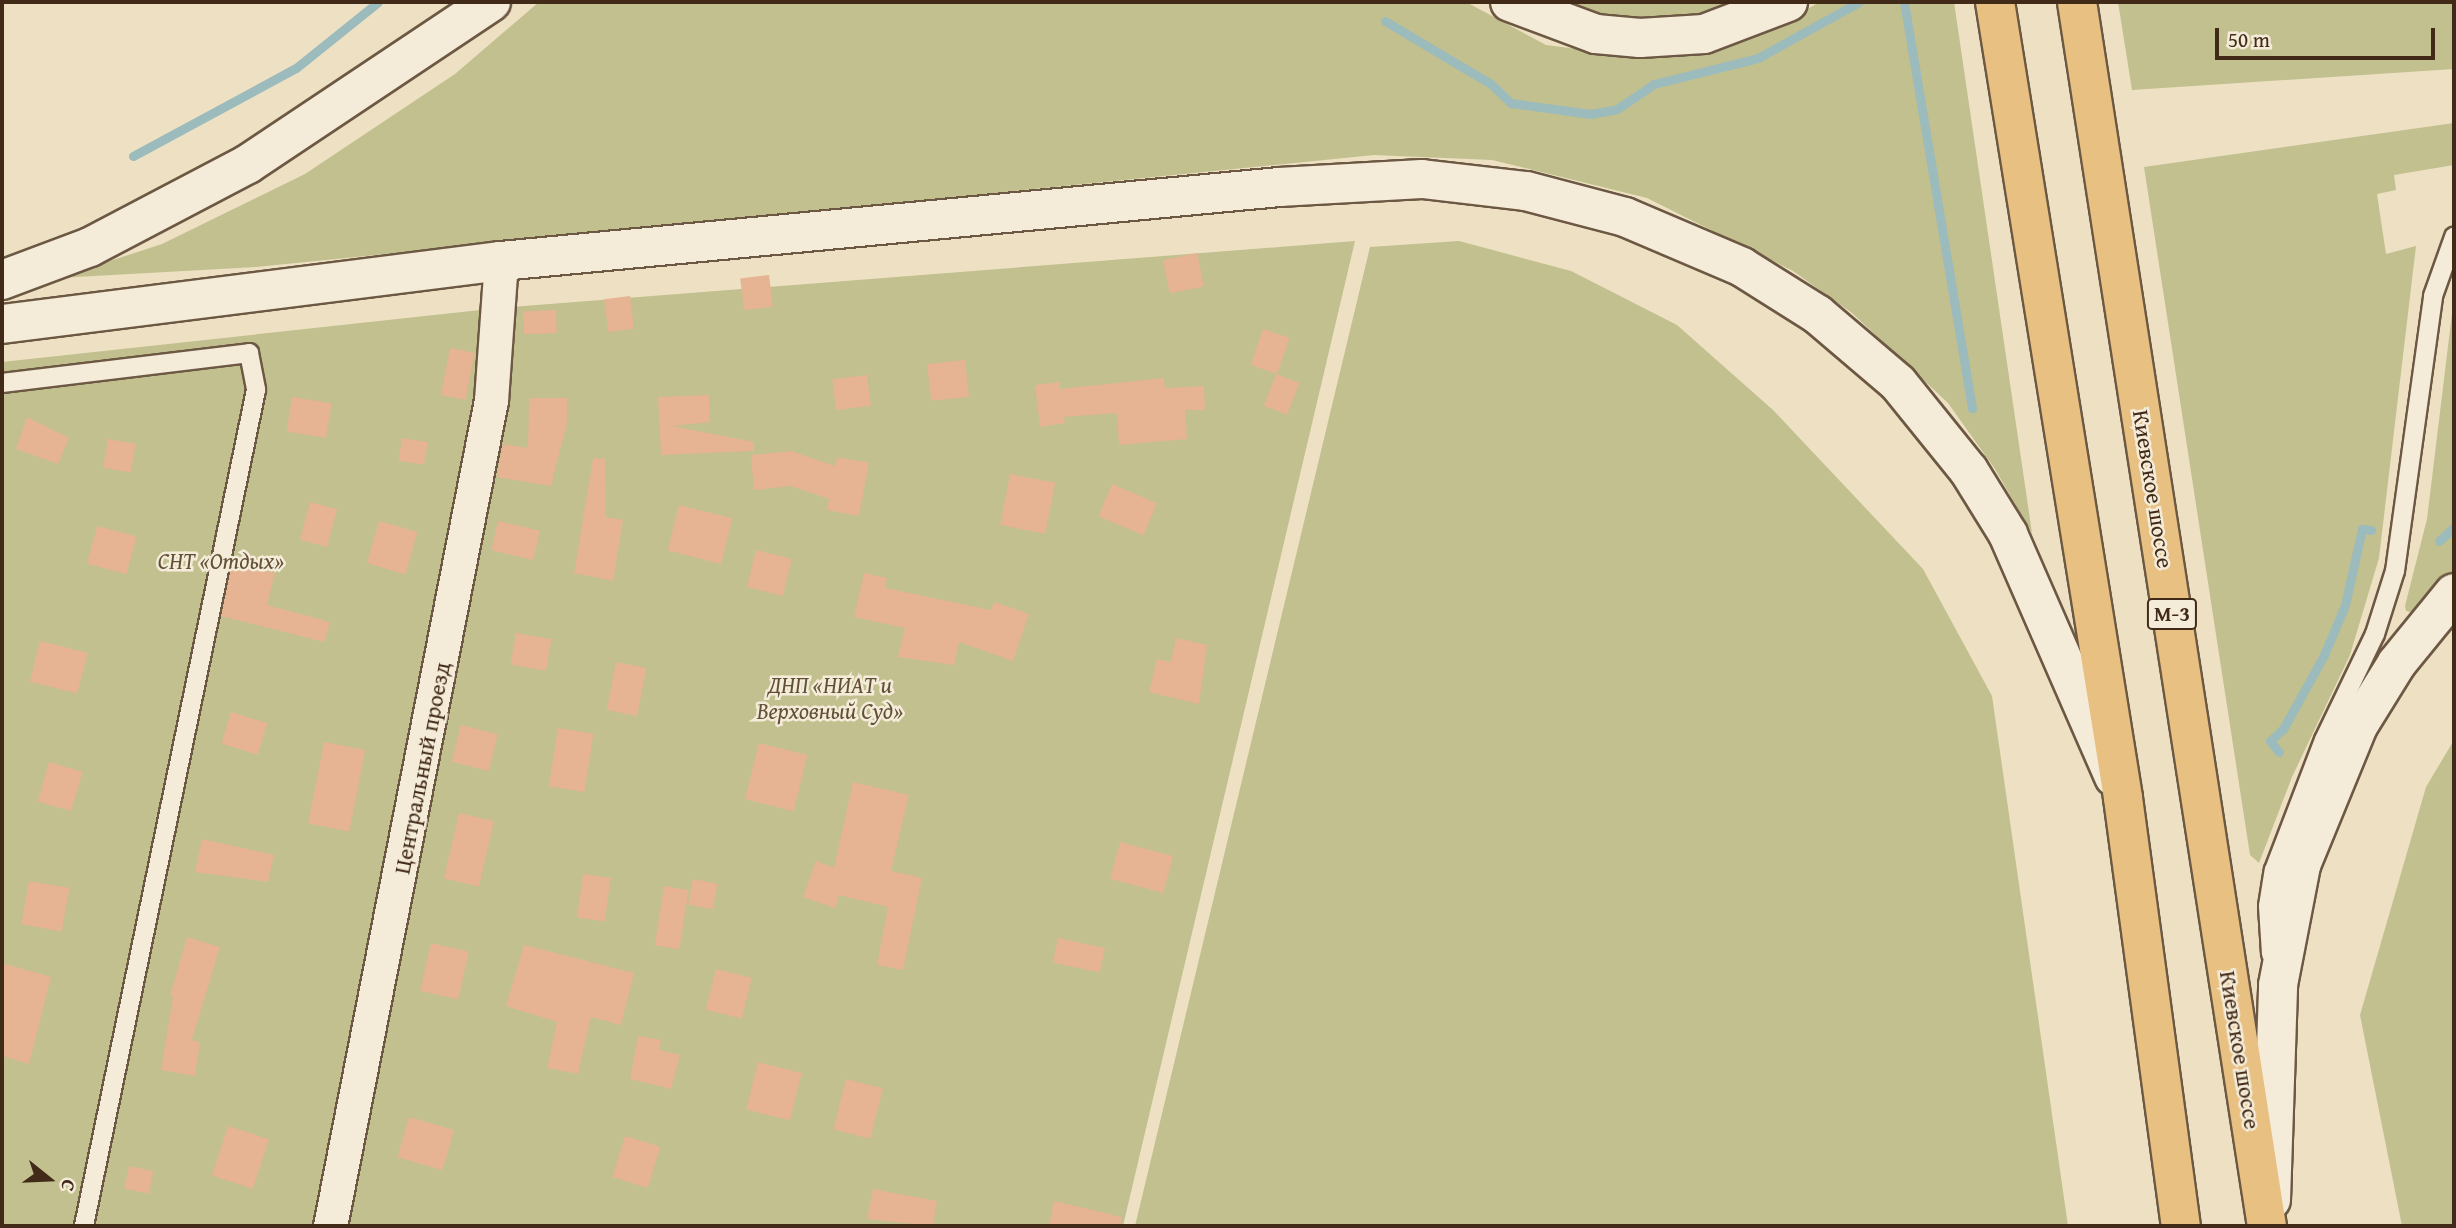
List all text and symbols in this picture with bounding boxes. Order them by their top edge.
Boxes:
scale bar [2218,14,2438,58]
text: 50 m [2228,24,2270,55]
street label: Киевское шоссе [2127,408,2179,570]
park label: СНТ «Отдых» [158,547,284,575]
road number: М-3 [2146,596,2198,632]
street label: Центральный проезд [388,660,456,876]
park label: ДНП «НИАТ и Верховный Суд» [757,671,903,725]
street label: Киевское шоссе [2214,969,2266,1131]
north arrow [14,1144,84,1214]
text: С [54,1176,84,1195]

